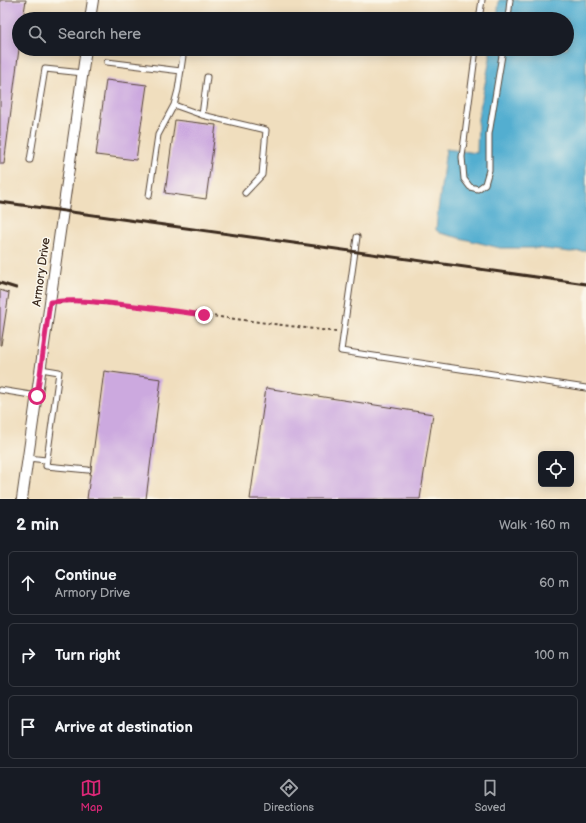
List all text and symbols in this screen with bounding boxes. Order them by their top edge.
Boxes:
search box [12,12,574,56]
icon: search [26,23,48,45]
text: Search here [58,25,141,44]
street label: Armory Drive [29,237,54,307]
route end [195,306,213,324]
route start [28,387,46,405]
map controls [538,451,574,487]
button: locate [538,451,574,487]
text: 2 min [16,515,59,535]
text: Walk · 160 m [499,517,570,533]
text: Continue [55,566,117,585]
icon: ahead [17,572,39,594]
text: 60 m [539,575,569,591]
text: Armory Drive [55,585,130,601]
icon: right [17,644,39,666]
text: Turn right [55,646,120,665]
text: 100 m [534,647,569,663]
icon: arrive [17,716,39,738]
text: Arrive at destination [55,718,193,737]
tab: Map [80,777,103,814]
tab: Directions [263,777,314,814]
tab: Saved [475,777,506,814]

